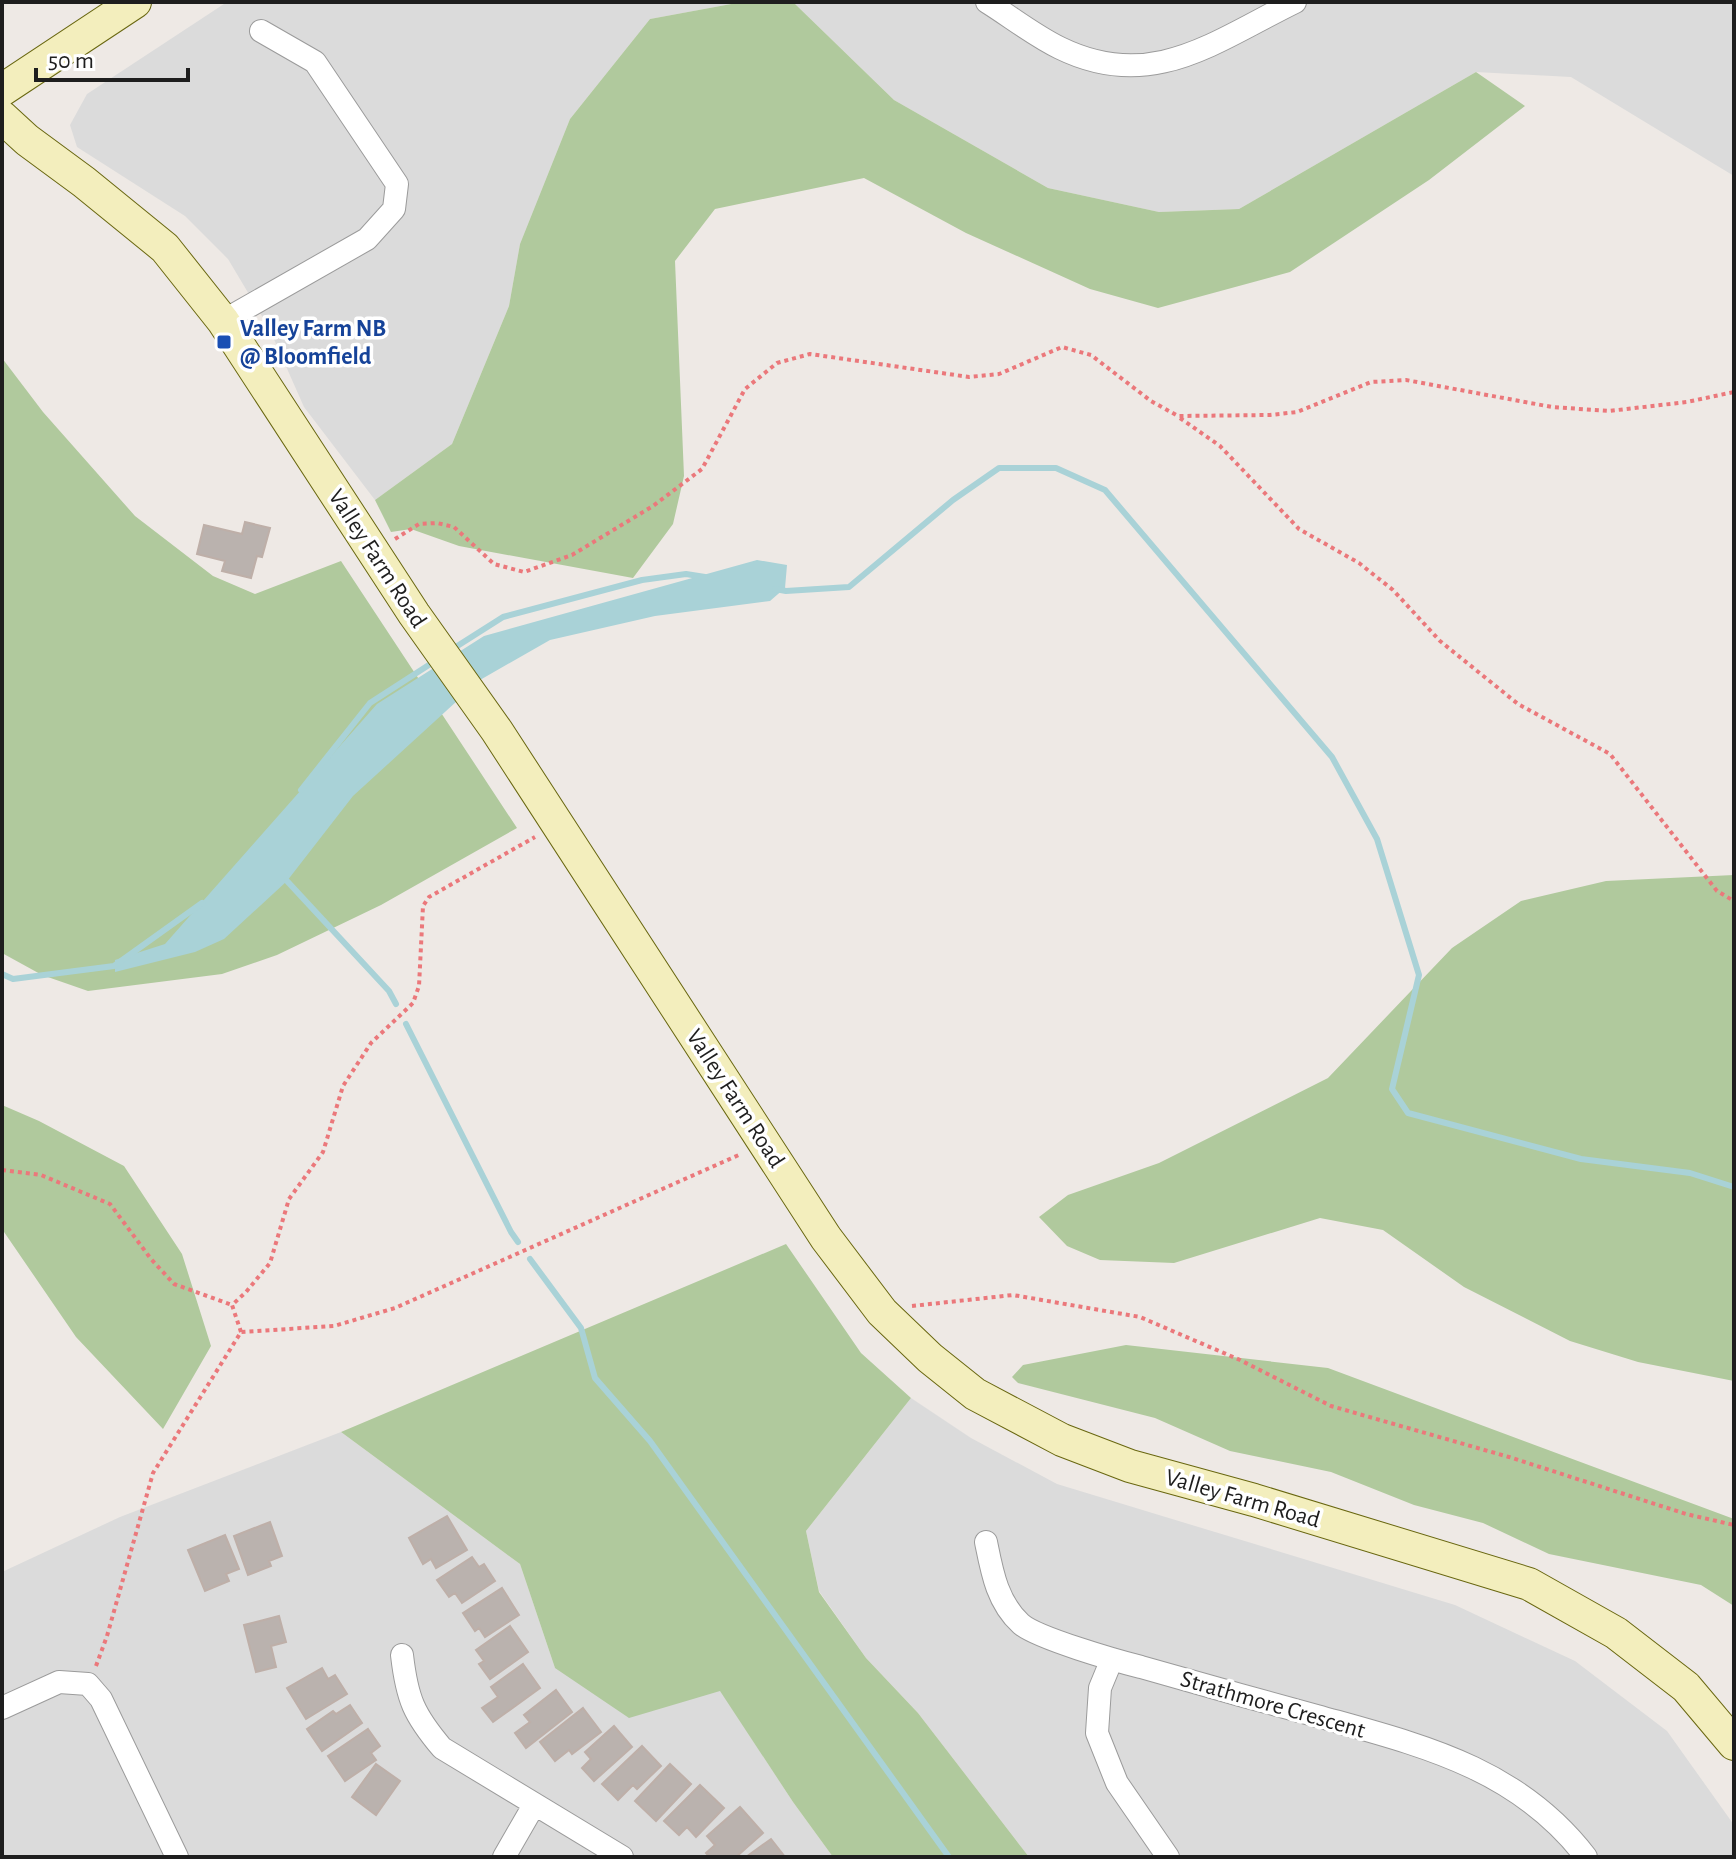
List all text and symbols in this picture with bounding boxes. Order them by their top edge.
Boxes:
scale bar [36,32,188,82]
text: 50 m [48,49,94,73]
place label: Valley Farm NB @ Bloomfield [240,317,386,369]
marker: Valley Farm NB @ Bloomfield [215,333,233,351]
street label: Valley Farm Road [324,485,431,632]
street label: Valley Farm Road [682,1025,789,1172]
street label: Valley Farm Road [1163,1465,1323,1533]
street label: Strathmore Crescent [1178,1667,1368,1743]

